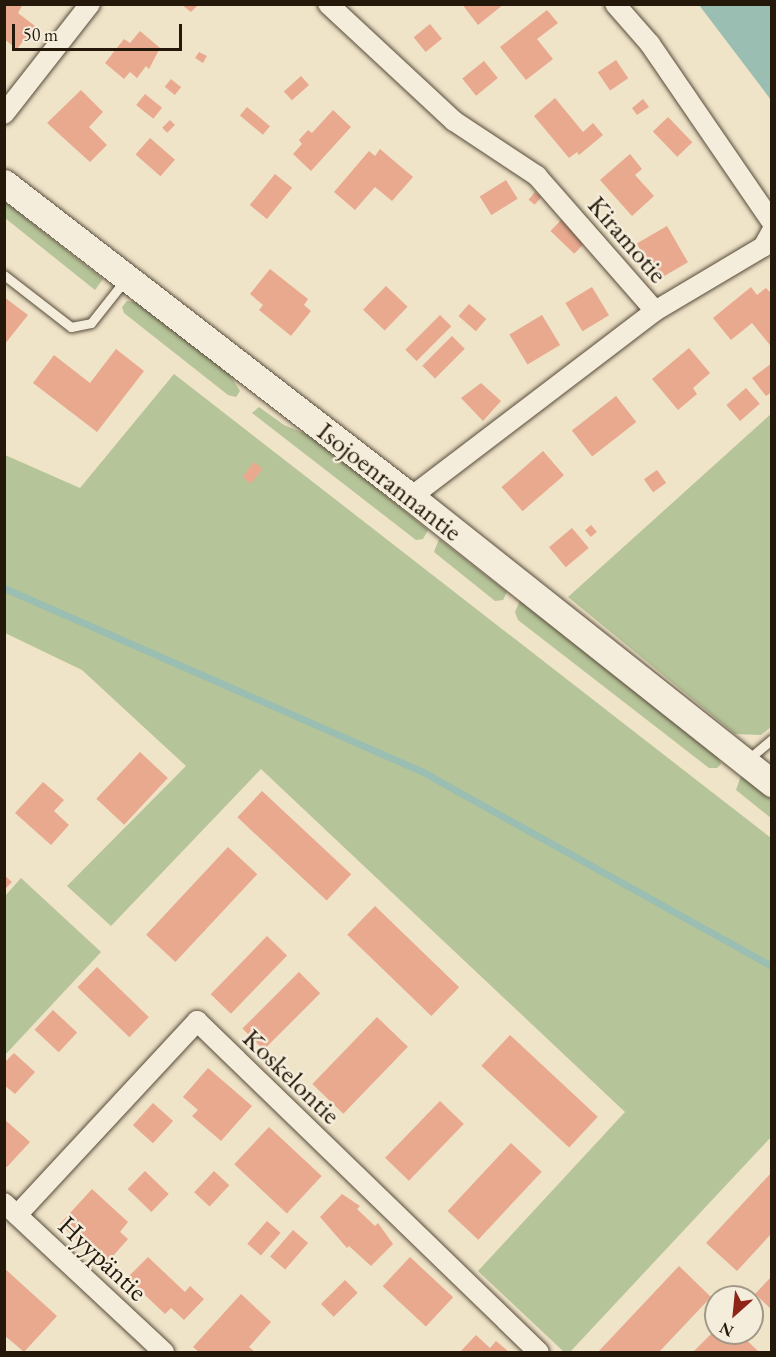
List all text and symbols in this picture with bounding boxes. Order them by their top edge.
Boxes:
scale bar [15,12,184,50]
text: 50 m [23,23,58,46]
street label: Kiramotie [581,189,675,289]
street label: Isojoenrannantie [311,415,469,547]
street label: Koskelontie [236,1021,348,1131]
street label: Hyypäntie [52,1209,154,1307]
north arrow [704,1285,764,1345]
text: N [716,1317,737,1342]

